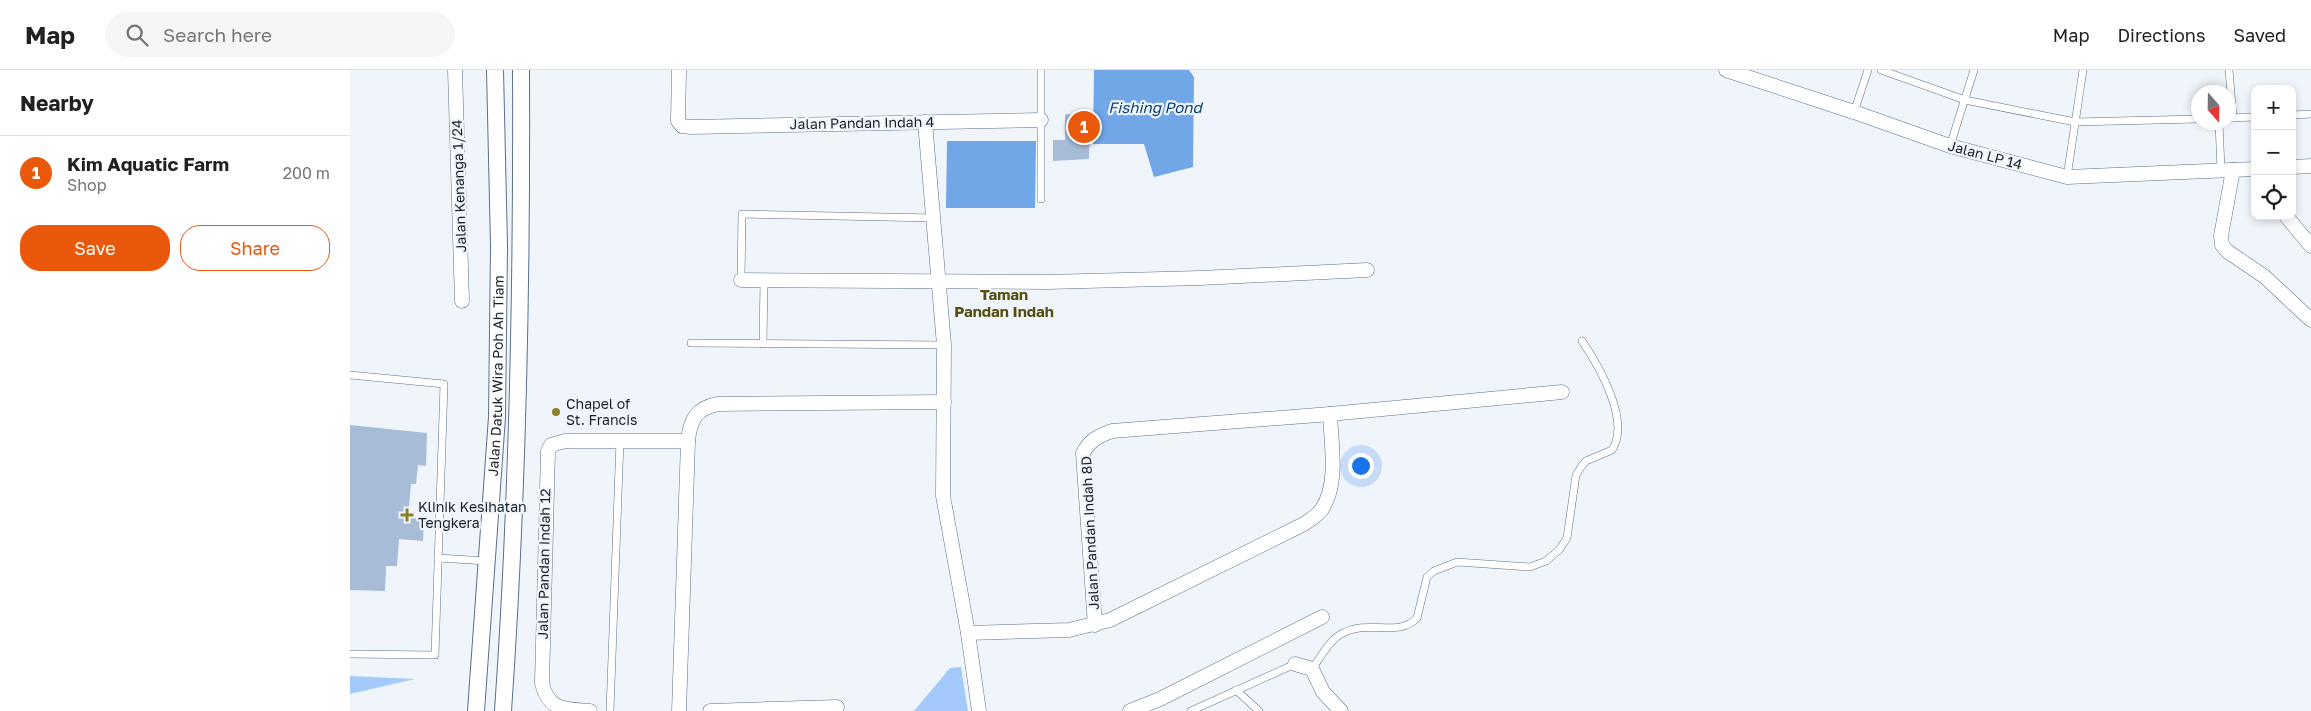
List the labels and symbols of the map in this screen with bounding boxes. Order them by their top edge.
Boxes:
north arrow [2191,85,2236,130]
water label: Fishing Pond [1108,98,1204,117]
pin: 1 [1068,108,1100,146]
street label: Jalan Pandan Indah 4 [790,113,934,132]
street label: Jalan Kenanga 1/24 [448,119,469,253]
street label: Jalan LP 14 [1946,136,2024,173]
street label: Jalan Datuk Wira Poh Ah Tiam [484,275,507,477]
district label: Taman Pandan Indah [954,285,1054,320]
place label: Chapel of St. Francis [566,395,637,428]
marker: Chapel of St. Francis [550,406,562,418]
your location [1348,453,1374,479]
street label: Jalan Pandan Indah 8D [1077,456,1102,611]
street label: Jalan Pandan Indah 12 [534,488,553,640]
place label: Klinik Kesihatan Tengkera [418,498,527,531]
marker: Klinik Kesihatan Tengkera [400,508,414,522]

